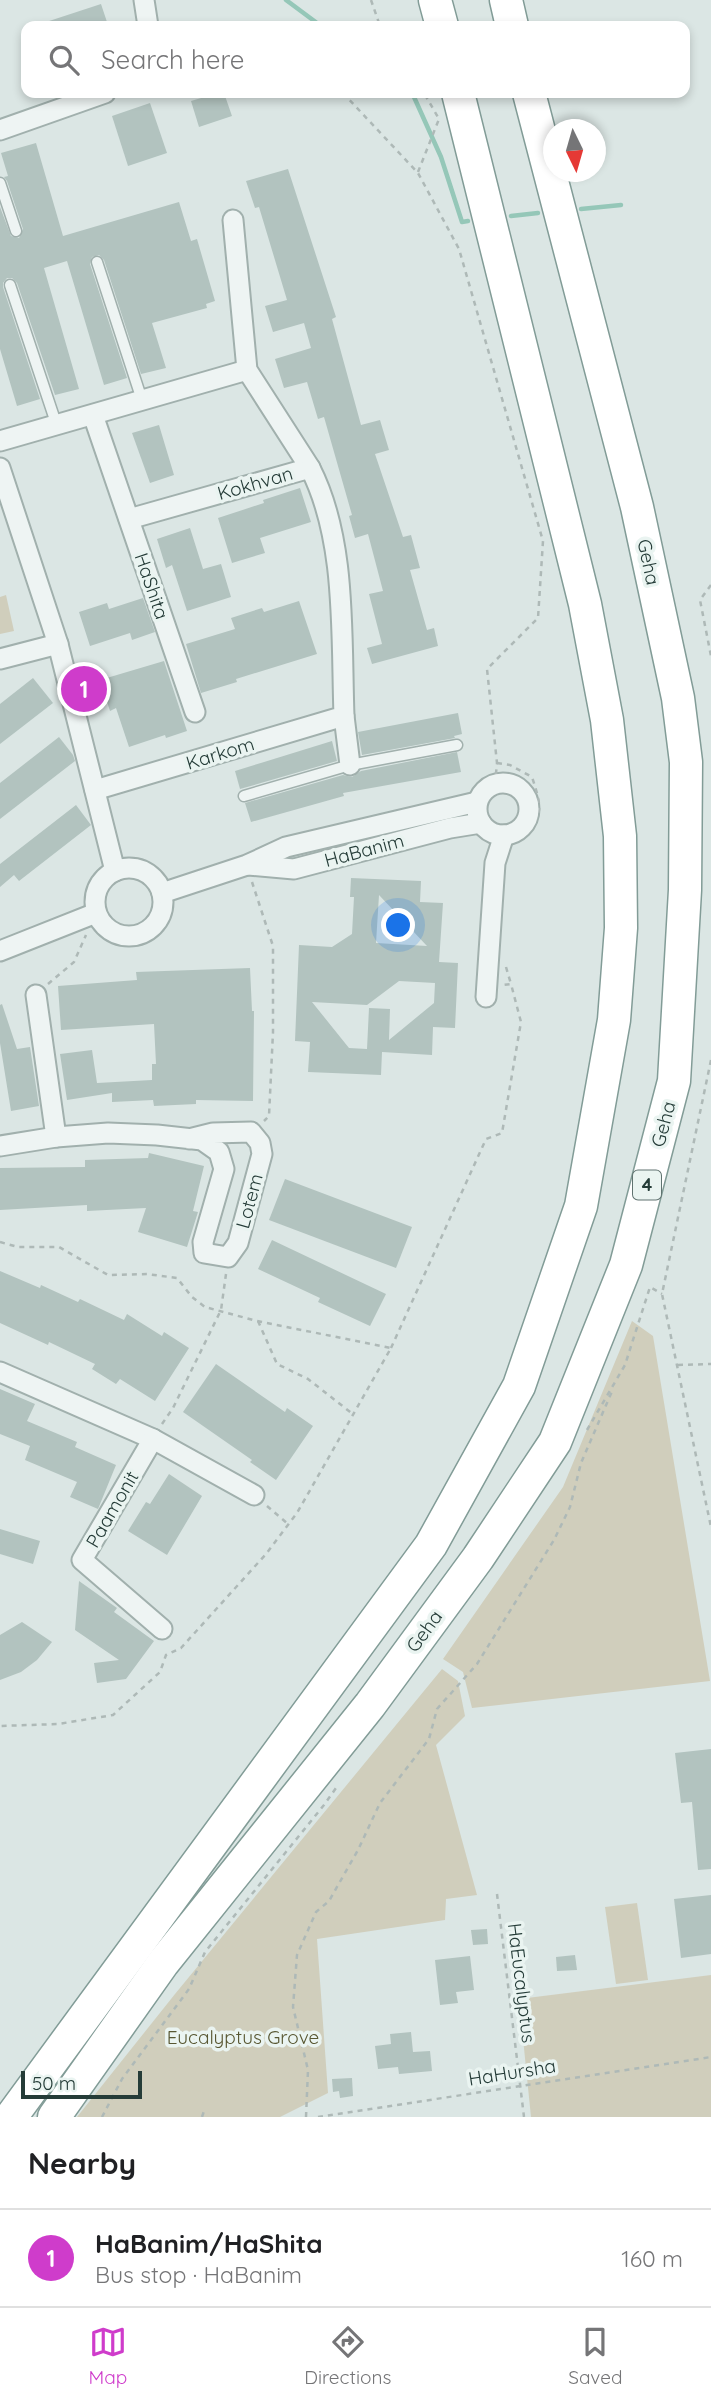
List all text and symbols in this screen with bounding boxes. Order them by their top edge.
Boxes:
search box [21,21,690,98]
icon: search [45,41,83,79]
text: Search here [101,43,245,76]
north arrow [543,119,606,182]
street label: Kokhvan [215,461,295,505]
street label: Geha [632,537,666,587]
street label: HaShita [129,550,175,622]
pin: 1 [61,663,107,715]
street label: Karkom [183,731,257,775]
street label: HaBanim [322,828,406,872]
your location [381,908,415,942]
street label: Geha [645,1099,681,1149]
road number: 4 [633,1170,661,1200]
street label: Lotem [230,1171,268,1231]
street label: Paamonit [80,1466,144,1552]
street label: Geha [401,1605,447,1657]
street label: HaEucalyptus [503,1922,541,2044]
park label: Eucalyptus Grove [167,2025,319,2049]
street label: HaHursha [467,2053,557,2091]
scale bar [21,2068,142,2100]
text: 50 m [32,2071,76,2095]
text: Nearby [28,2144,136,2182]
text: HaBanim/HaShita [95,2227,323,2260]
text: 1 [47,2244,55,2273]
text: 160 m [621,2244,683,2273]
text: Bus stop · HaBanim [95,2260,302,2289]
tab: Map [89,2323,127,2389]
tab: Directions [304,2323,391,2389]
tab: Saved [568,2323,623,2389]

